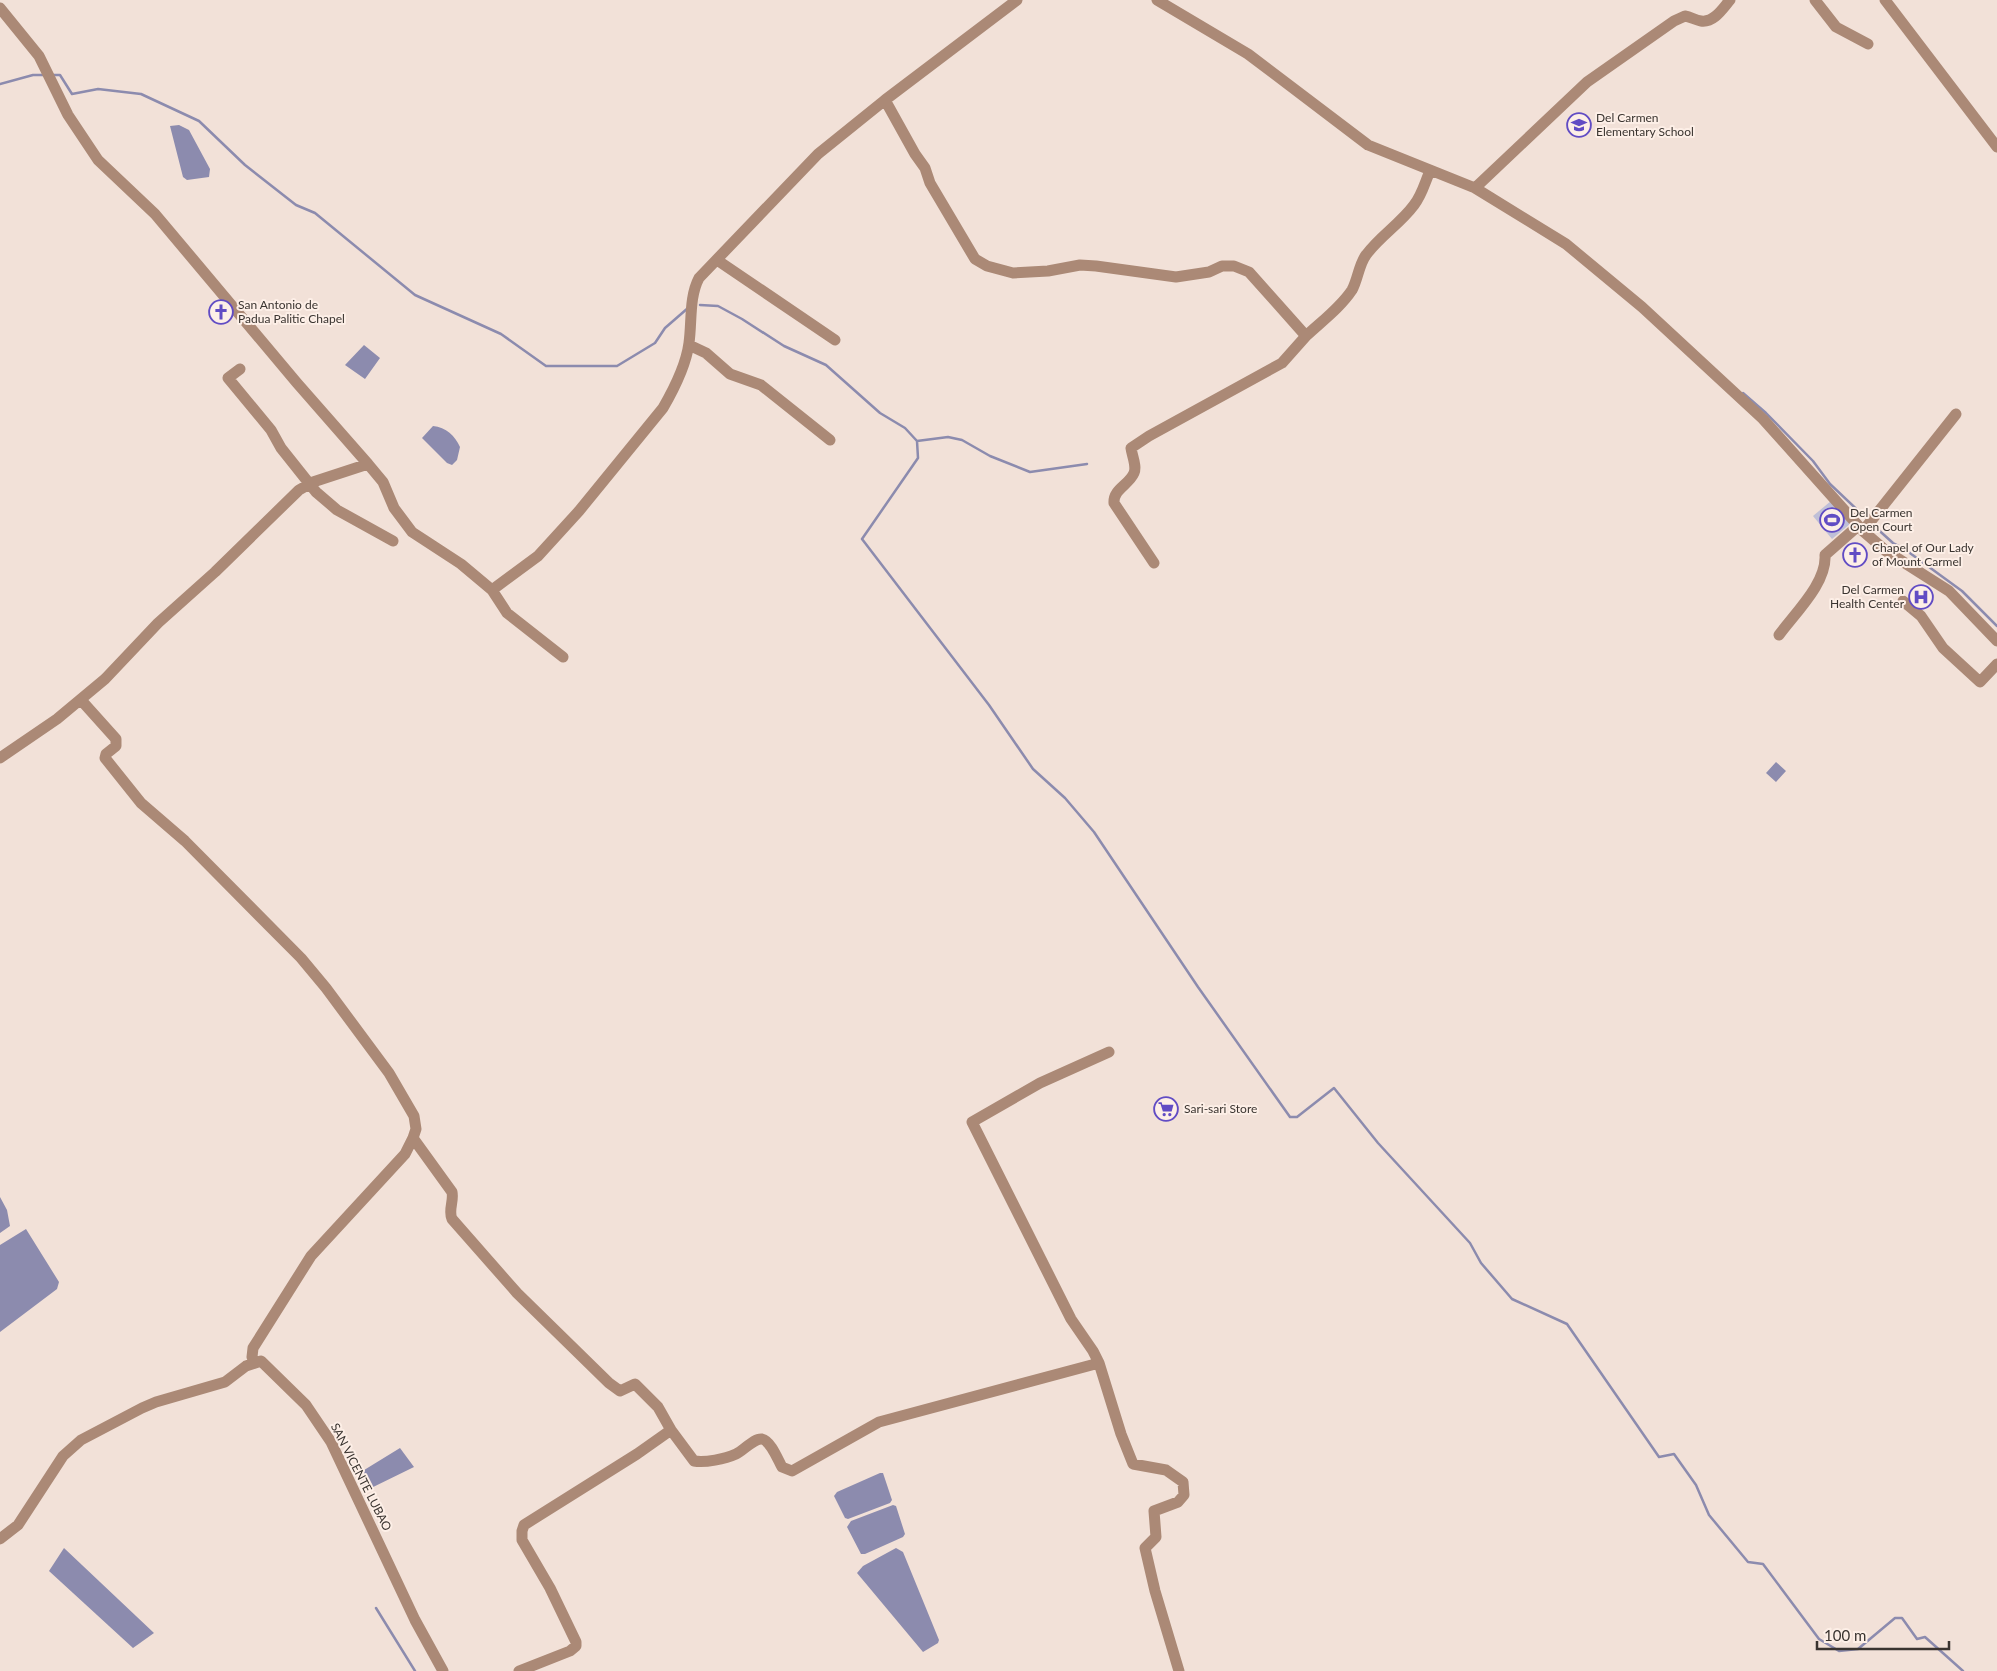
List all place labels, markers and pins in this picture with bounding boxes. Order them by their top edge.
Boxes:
place label: Del Carmen Elementary School [1596,110,1694,139]
school or university icon: Del Carmen Elementary School [1566,112,1592,138]
place label: San Antonio de Padua Palitic Chapel [238,297,345,326]
church icon: San Antonio de Padua Palitic Chapel [208,299,234,325]
place label: Del Carmen Open Court [1850,505,1913,534]
sports icon: Del Carmen Open Court [1819,507,1845,533]
place label: Chapel of Our Lady of Mount Carmel [1872,540,1975,569]
church icon: Chapel of Our Lady of Mount Carmel [1842,542,1868,568]
place label: Del Carmen Health Center [1830,582,1905,611]
hospital icon: Del Carmen Health Center [1908,584,1934,610]
supermarket icon: Sari-sari Store [1153,1096,1179,1122]
place label: Sari-sari Store [1184,1101,1257,1116]

